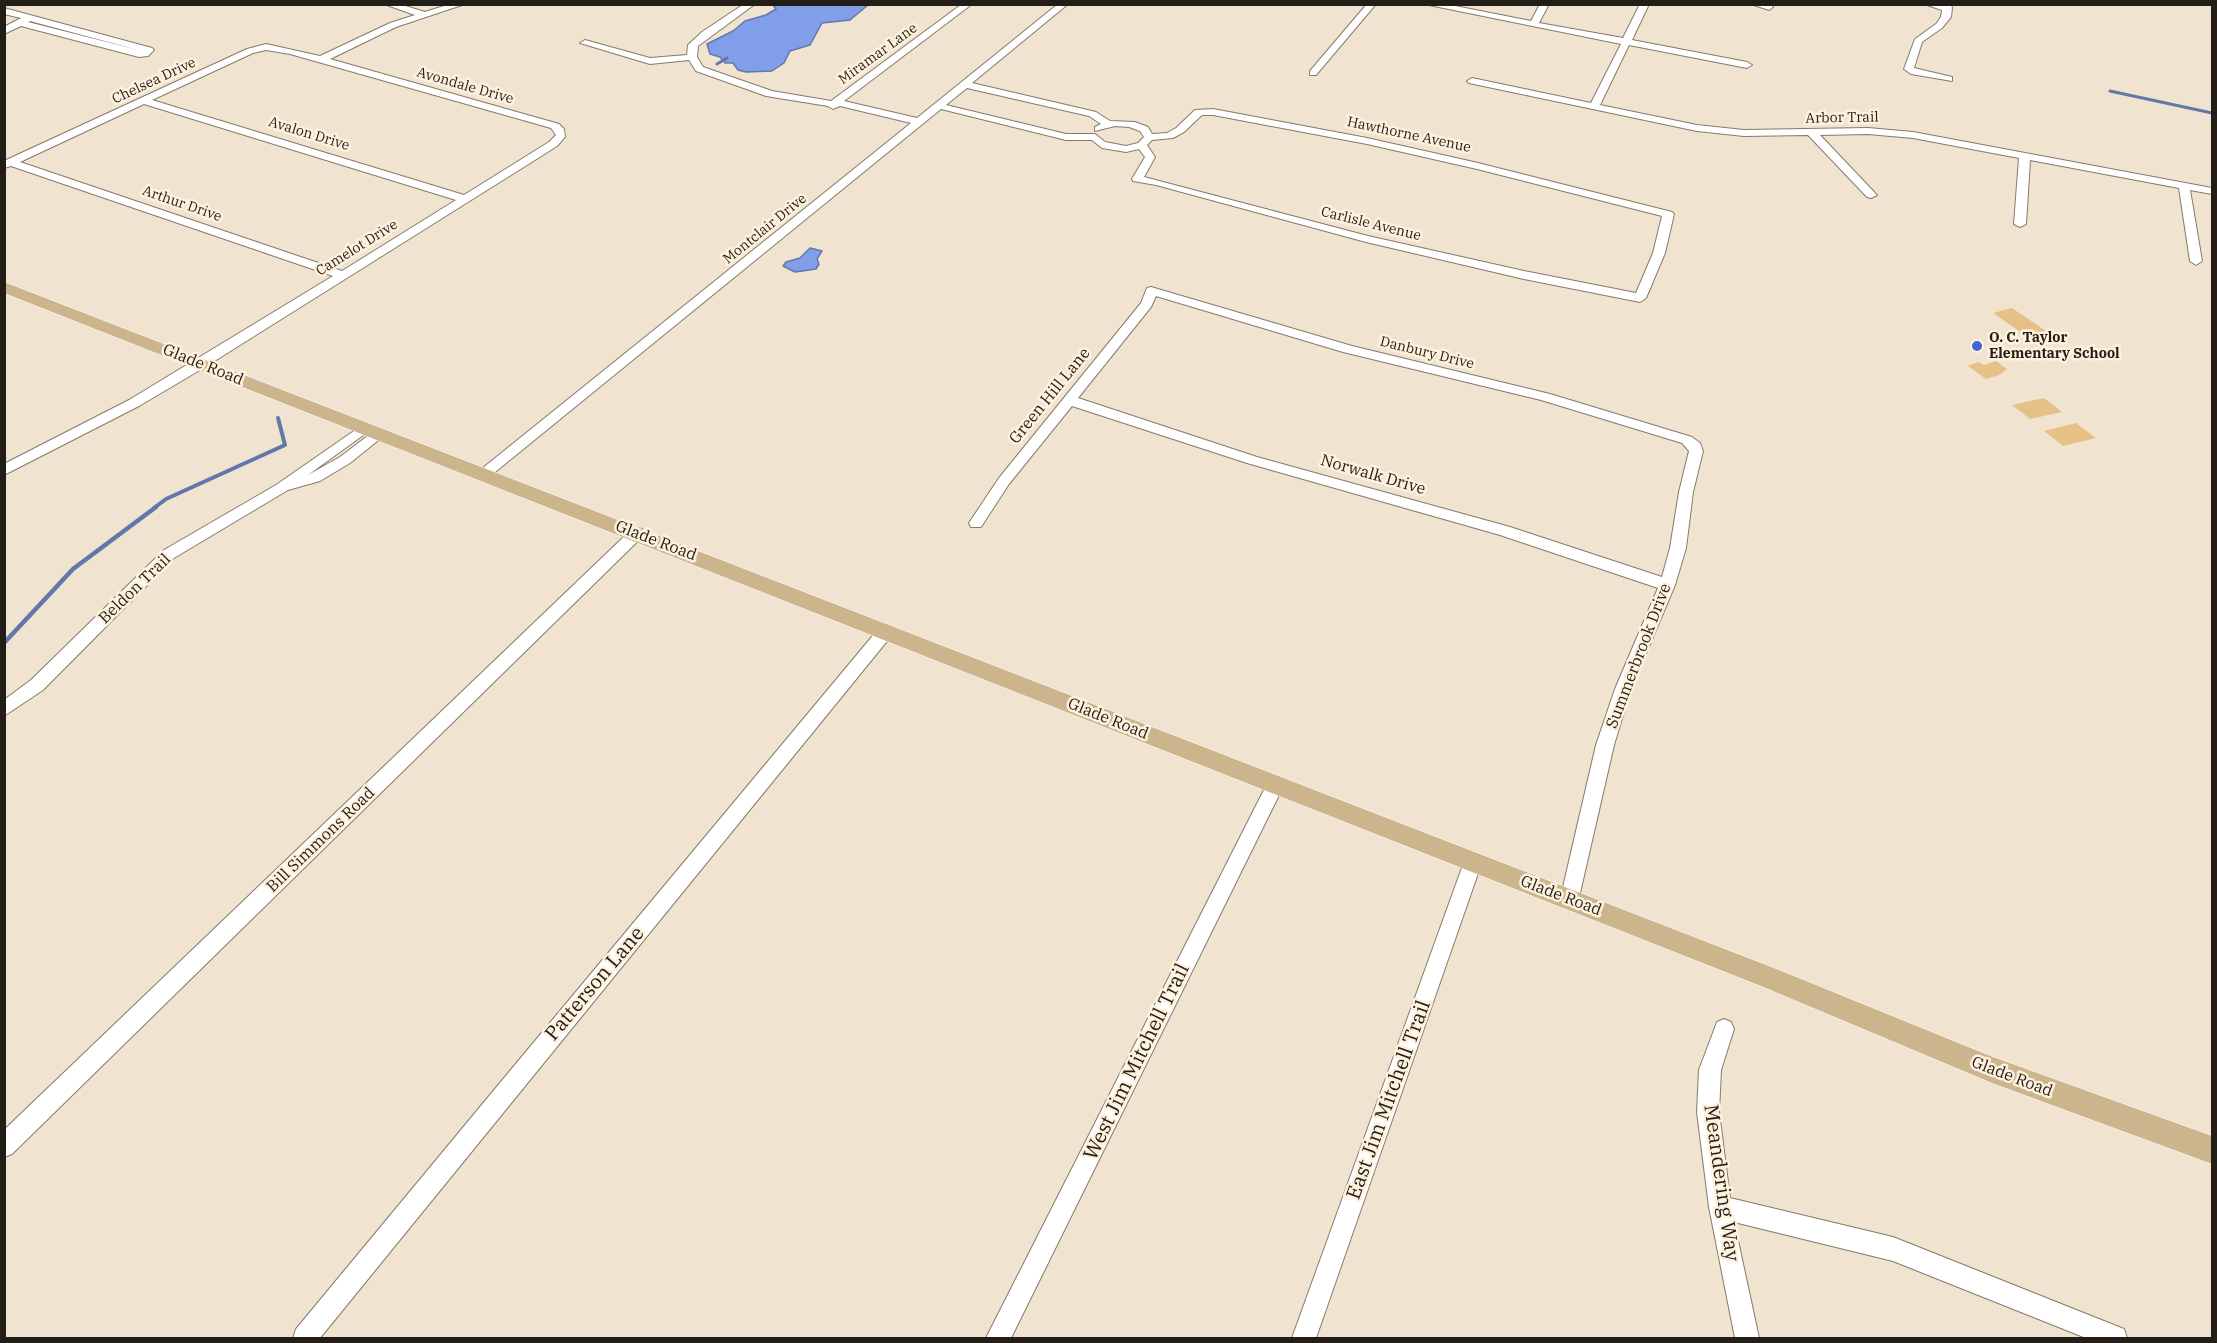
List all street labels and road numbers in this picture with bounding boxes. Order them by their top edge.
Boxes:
street label: Miramar Lane [835,20,921,88]
street label: Chelsea Drive [110,54,198,108]
street label: Avondale Drive [415,64,515,108]
street label: Arbor Trail [1805,109,1879,127]
street label: Avalon Drive [266,114,352,154]
street label: Hawthorne Avenue [1346,114,1472,156]
street label: Arthur Drive [140,183,224,225]
street label: Montclair Drive [720,190,810,268]
street label: Carlisle Avenue [1319,203,1423,245]
street label: Camelot Drive [313,216,401,280]
street label: Danbury Drive [1378,333,1476,373]
street label: Glade Road [160,340,246,390]
street label: Green Hill Lane [1006,344,1094,448]
street label: Norwalk Drive [1318,451,1428,499]
street label: Glade Road [613,517,699,565]
street label: Beldon Trail [95,550,175,628]
street label: Summerbrook Drive [1602,581,1676,731]
street label: Glade Road [1065,694,1151,744]
street label: Bill Simmons Road [263,783,379,897]
street label: Glade Road [1518,872,1604,920]
street label: Patterson Lane [540,922,650,1046]
street label: West Jim Mitchell Trail [1079,960,1195,1164]
street label: East Jim Mitchell Trail [1342,997,1436,1203]
street label: Glade Road [1969,1053,2055,1101]
street label: Meandering Way [1698,1103,1744,1263]

